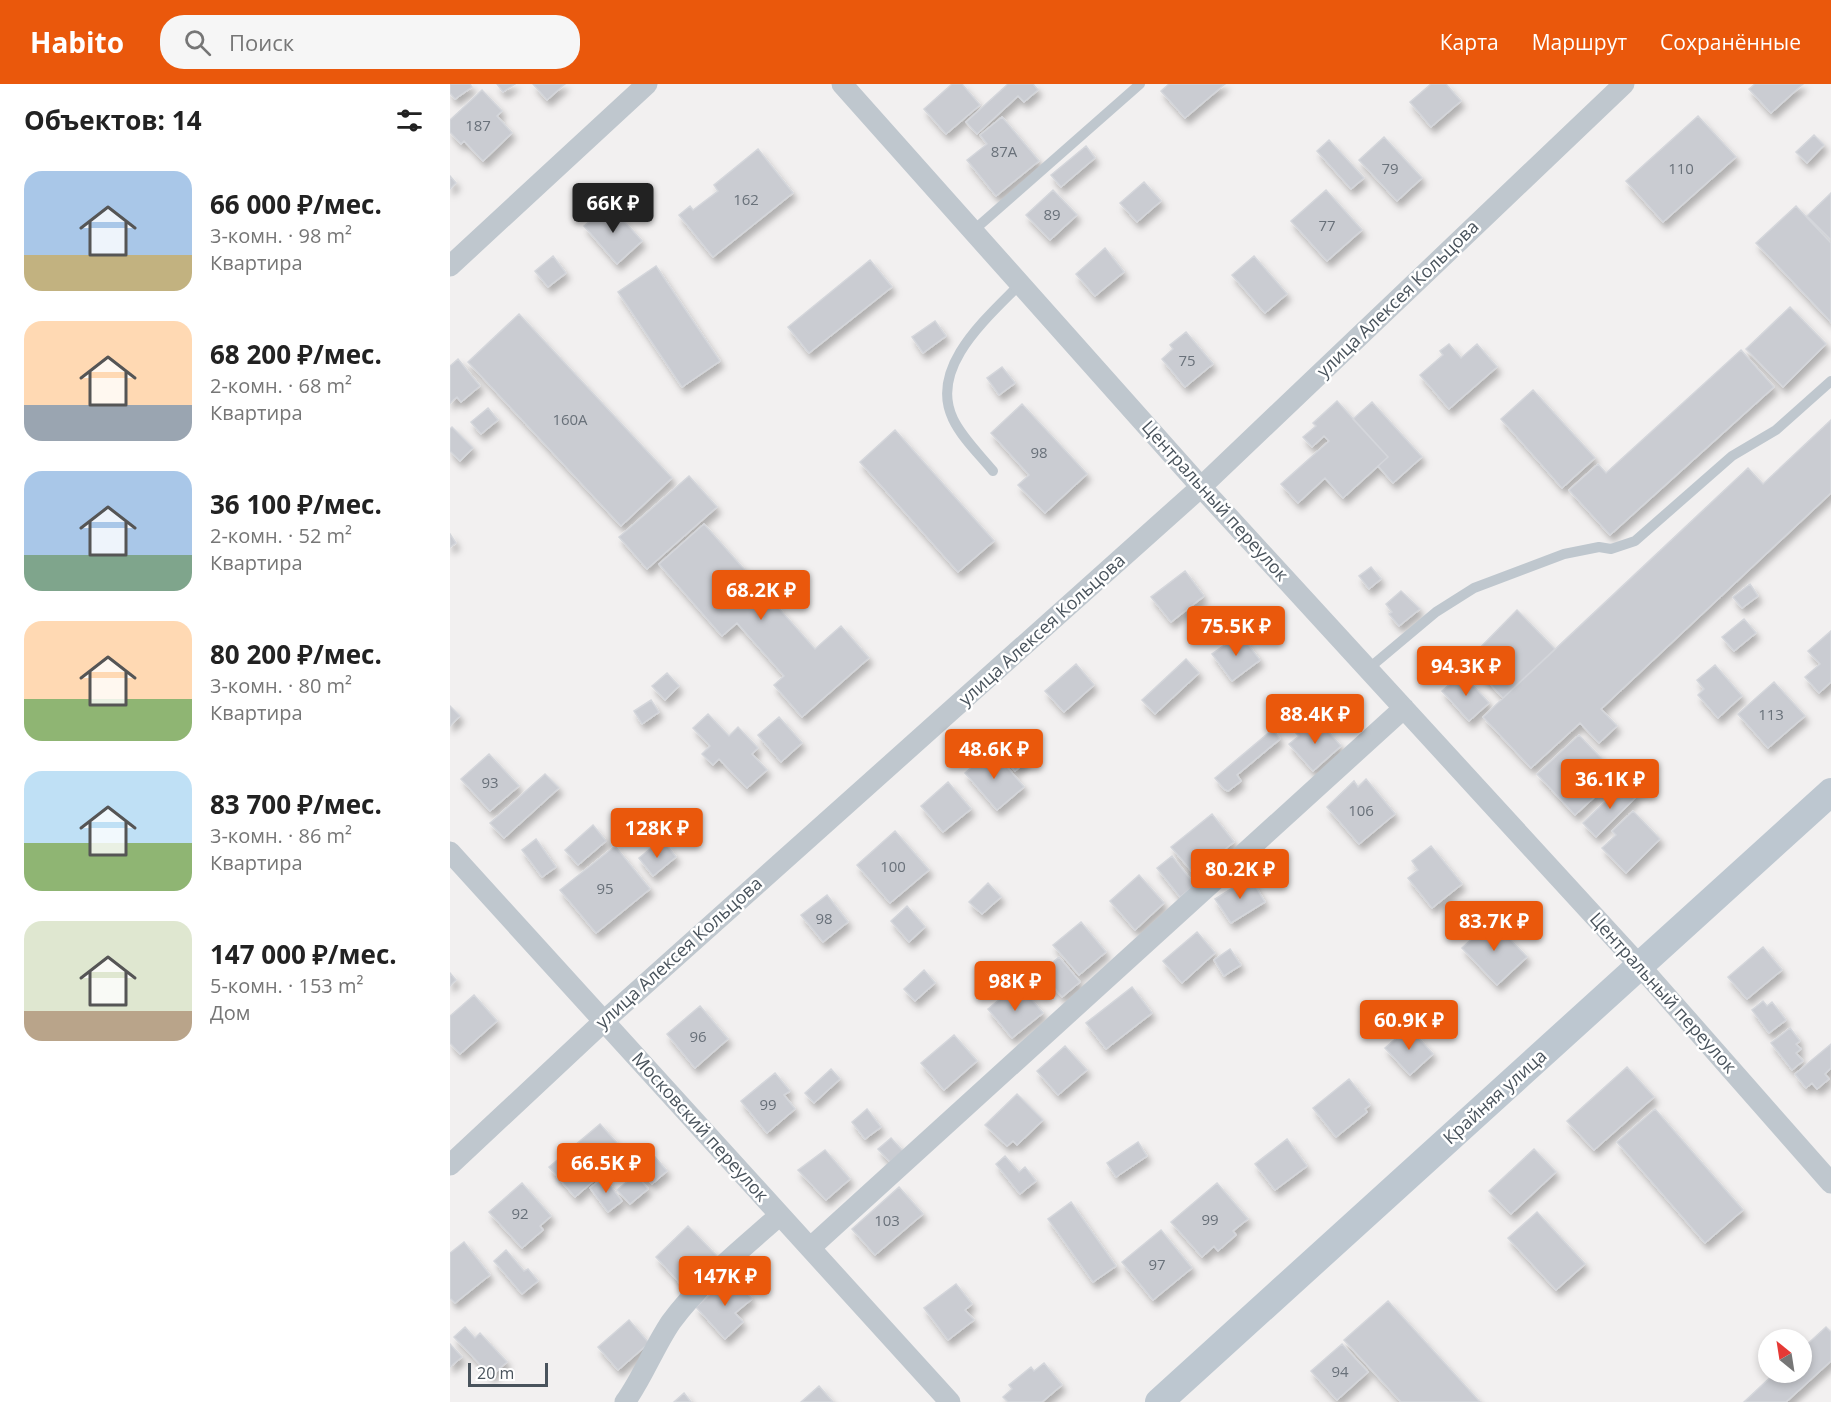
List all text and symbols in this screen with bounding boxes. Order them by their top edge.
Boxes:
search box [160,15,580,69]
text: Habito [30,23,124,61]
icon: search [181,26,214,59]
text: Поиск [229,27,294,57]
text: Карта [1440,28,1499,56]
text: Маршрут [1532,28,1627,56]
text: Сохранённые [1660,28,1801,56]
text: Объектов: 14 [24,102,202,138]
icon: filters [393,104,426,137]
house number: 187 [465,115,491,135]
house number: 87А [991,141,1018,161]
house number: 79 [1381,158,1399,178]
house number: 110 [1668,158,1694,178]
pin: 66K ₽ [571,183,655,234]
text: 66 000 ₽/мес. [210,186,382,222]
text: 66K ₽ [587,189,640,216]
house number: 162 [733,189,759,209]
icon: home [72,195,144,267]
house number: 89 [1043,204,1061,224]
street label: улица Алексея Кольцова [1311,215,1483,382]
house number: 77 [1318,215,1336,235]
text: 3-комн. · 98 m² [210,222,352,249]
text: Квартира [210,249,303,276]
text: 68 200 ₽/мес. [210,336,382,372]
icon: home [72,345,144,417]
house number: 75 [1178,350,1196,370]
text: 2-комн. · 68 m² [210,372,352,399]
text: Квартира [210,399,303,426]
house number: 160А [552,409,588,429]
street label: Центральный переулок [1137,415,1295,586]
house number: 98 [1030,442,1048,462]
text: 36 100 ₽/мес. [210,486,382,522]
icon: home [72,495,144,567]
text: 2-комн. · 52 m² [210,522,352,549]
street label: улица Алексея Кольцова [953,548,1130,711]
text: Квартира [210,549,303,576]
pin: 68.2K ₽ [706,570,816,621]
text: 68.2K ₽ [726,576,796,603]
pin: 75.5K ₽ [1181,606,1291,657]
text: 75.5K ₽ [1201,612,1271,639]
text: 80 200 ₽/мес. [210,636,382,672]
icon: home [72,645,144,717]
pin: 94.3K ₽ [1411,646,1521,697]
text: 94.3K ₽ [1431,652,1501,679]
text: 3-комн. · 80 m² [210,672,352,699]
pin: 88.4K ₽ [1260,694,1370,745]
text: Квартира [210,699,303,726]
text: 88.4K ₽ [1280,700,1350,727]
house number: 113 [1758,704,1784,724]
pin: 48.6K ₽ [939,729,1049,780]
text: 48.6K ₽ [959,735,1029,762]
pin: 36.1K ₽ [1555,759,1665,810]
text: 36.1K ₽ [1575,765,1645,792]
house number: 93 [481,772,499,792]
text: 83 700 ₽/мес. [210,786,382,822]
icon: home [72,795,144,867]
house number: 106 [1348,800,1374,820]
pin: 128K ₽ [608,808,706,859]
text: 128K ₽ [625,814,689,841]
text: 3-комн. · 86 m² [210,822,352,849]
text: Квартира [210,849,303,876]
pin: 80.2K ₽ [1185,849,1295,900]
text: 80.2K ₽ [1205,855,1275,882]
house number: 100 [880,856,906,876]
street label: улица Алексея Кольцова [590,871,767,1034]
house number: 95 [596,878,614,898]
pin: 83.7K ₽ [1439,901,1549,952]
text: 83.7K ₽ [1459,907,1529,934]
street label: Центральный переулок [1585,907,1743,1078]
house number: 98 [815,908,833,928]
text: 147 000 ₽/мес. [210,936,397,972]
icon: home [72,945,144,1017]
pin: 98K ₽ [973,961,1057,1012]
text: 98K ₽ [989,967,1042,994]
text: 5-комн. · 153 m² [210,972,363,999]
text: Дом [210,999,250,1026]
pin: 60.9K ₽ [1354,1000,1464,1051]
text: 60.9K ₽ [1374,1006,1444,1033]
house number: 96 [689,1026,707,1046]
street label: Крайняя улица [1437,1043,1551,1149]
street label: Московский переулок [627,1046,775,1207]
house number: 99 [759,1094,777,1114]
pin: 66.5K ₽ [551,1143,661,1194]
text: 66.5K ₽ [571,1149,641,1176]
house number: 92 [511,1203,529,1223]
house number: 99 [1201,1209,1219,1229]
house number: 103 [874,1210,900,1230]
house number: 97 [1148,1254,1166,1274]
pin: 147K ₽ [676,1256,774,1307]
text: 147K ₽ [693,1262,757,1289]
north arrow [1758,1329,1812,1383]
map controls [1758,1329,1812,1383]
scale bar [468,1360,548,1388]
house number: 94 [1331,1361,1349,1381]
text: 20 m [477,1362,514,1384]

